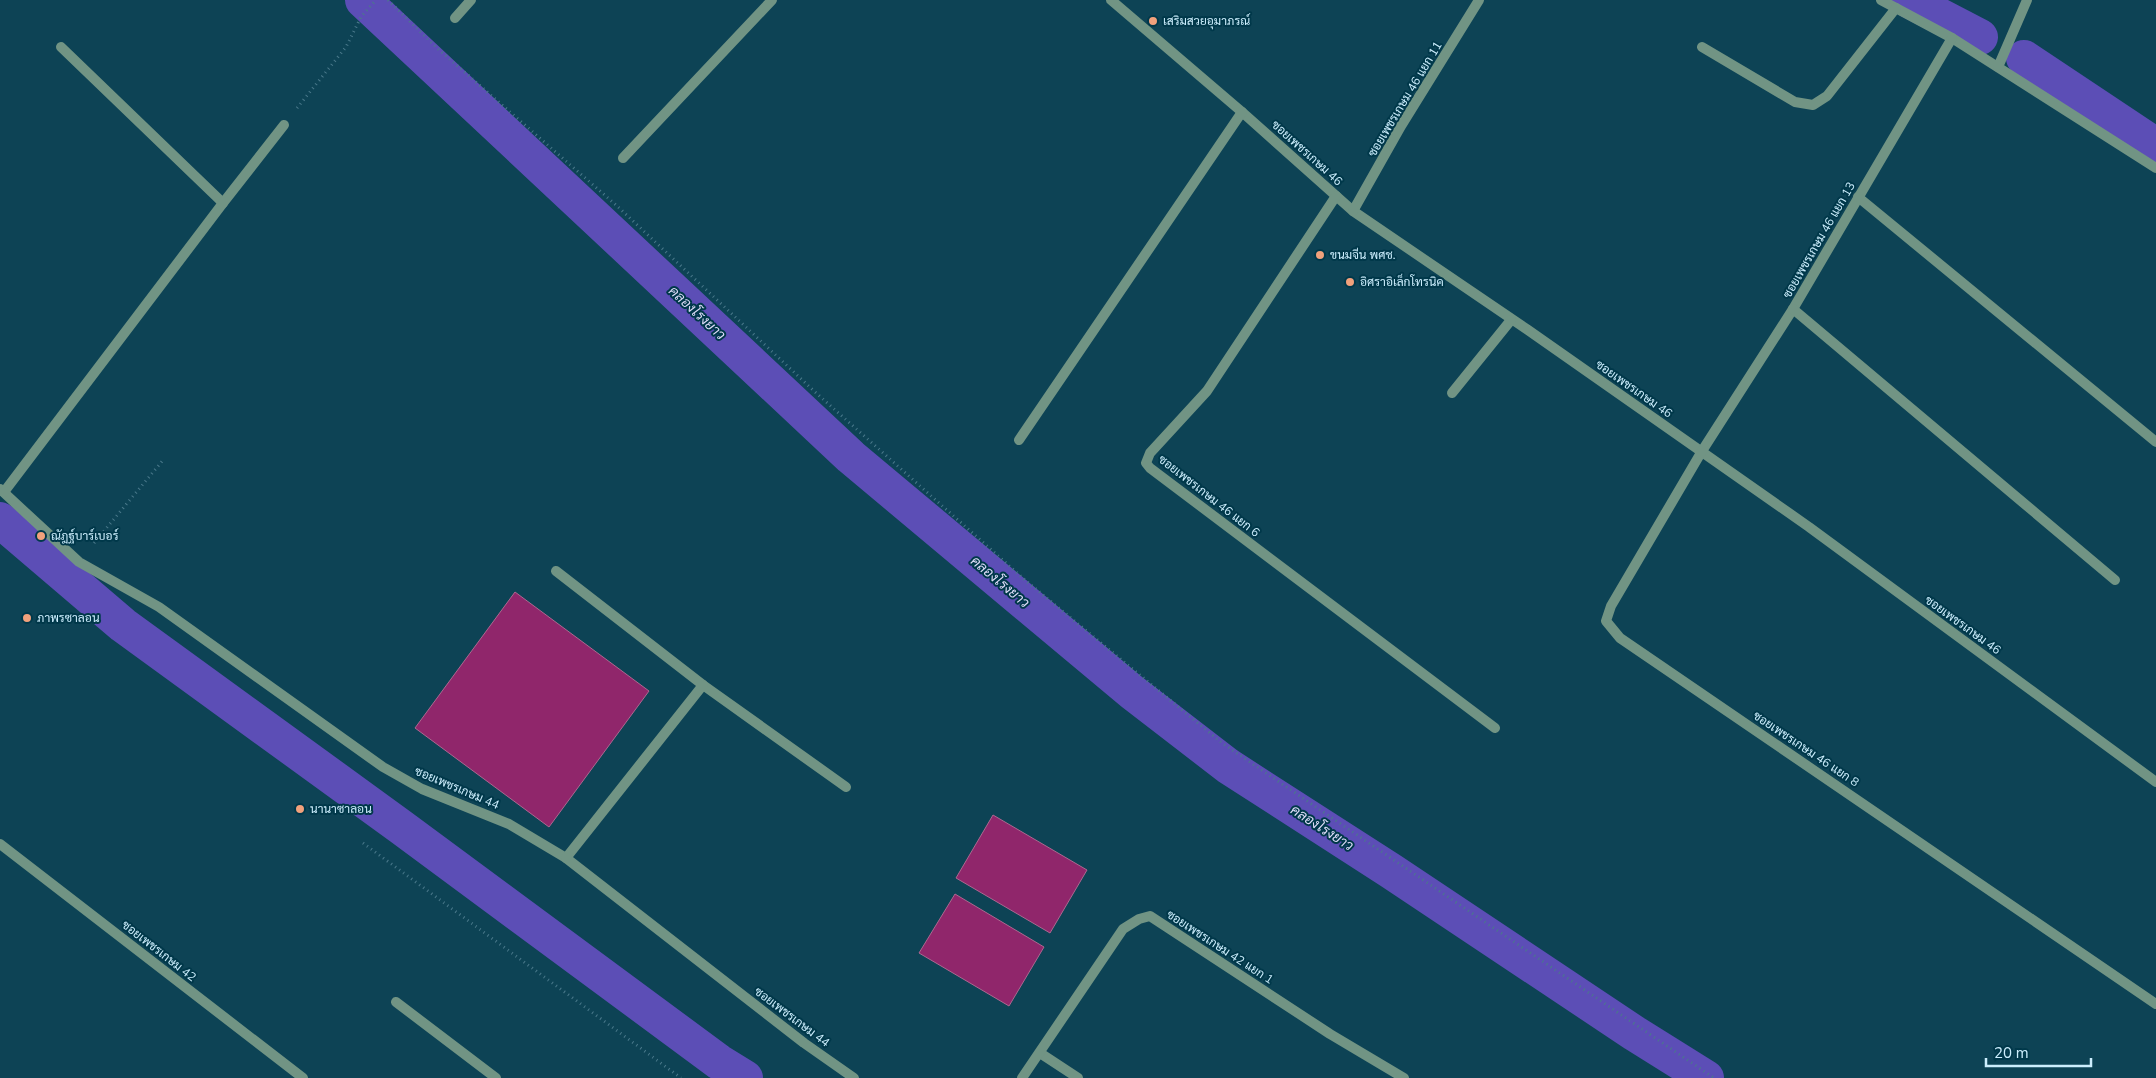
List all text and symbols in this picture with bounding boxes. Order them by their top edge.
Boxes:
place label: เสริมสวยอุมาภรณ์ [1163,13,1250,30]
marker: เสริมสวยอุมาภรณ์ [1147,15,1159,27]
street label: ซอยเพชรเกษม 46 แยก 11 [1364,38,1446,160]
street label: ซอยเพชรเกษม 46 [1268,117,1346,189]
street label: ซอยเพชรเกษม 46 แยก 13 [1779,179,1859,301]
place label: ขนมจีน พศช. [1330,247,1395,263]
marker: ขนมจีน พศช. [1314,249,1326,261]
place label: อิศราอิเล็กโทรนิค [1360,273,1444,290]
marker: อิศราอิเล็กโทรนิค [1344,276,1356,288]
water label: คลองโรงยาว [664,282,730,344]
street label: ซอยเพชรเกษม 46 [1592,357,1676,421]
street label: ซอยเพชรเกษม 46 แยก 6 [1155,451,1263,541]
place label: ณัฎฐ์บาร์เบอร์ [51,528,119,544]
marker: ณัฎฐ์บาร์เบอร์ [35,530,47,542]
water label: คลองโรงยาว [966,552,1034,612]
street label: ซอยเพชรเกษม 46 [1922,592,2004,658]
place label: ภาพรซาลอน [37,610,100,626]
marker: ภาพรซาลอน [21,612,33,624]
street label: ซอยเพชรเกษม 46 แยก 8 [1750,708,1862,790]
street label: ซอยเพชรเกษม 44 [412,763,502,813]
place label: นานาซาลอน [310,801,372,817]
water label: คลองโรงยาว [1287,801,1357,855]
marker: นานาซาลอน [294,803,306,815]
street label: ซอยเพชรเกษม 42 แยก 1 [1163,906,1277,988]
street label: ซอยเพชรเกษม 42 [118,917,200,985]
street label: ซอยเพชรเกษม 44 [751,983,833,1051]
scale bar [1986,1036,2091,1068]
text: 20 m [1994,1043,2029,1063]

